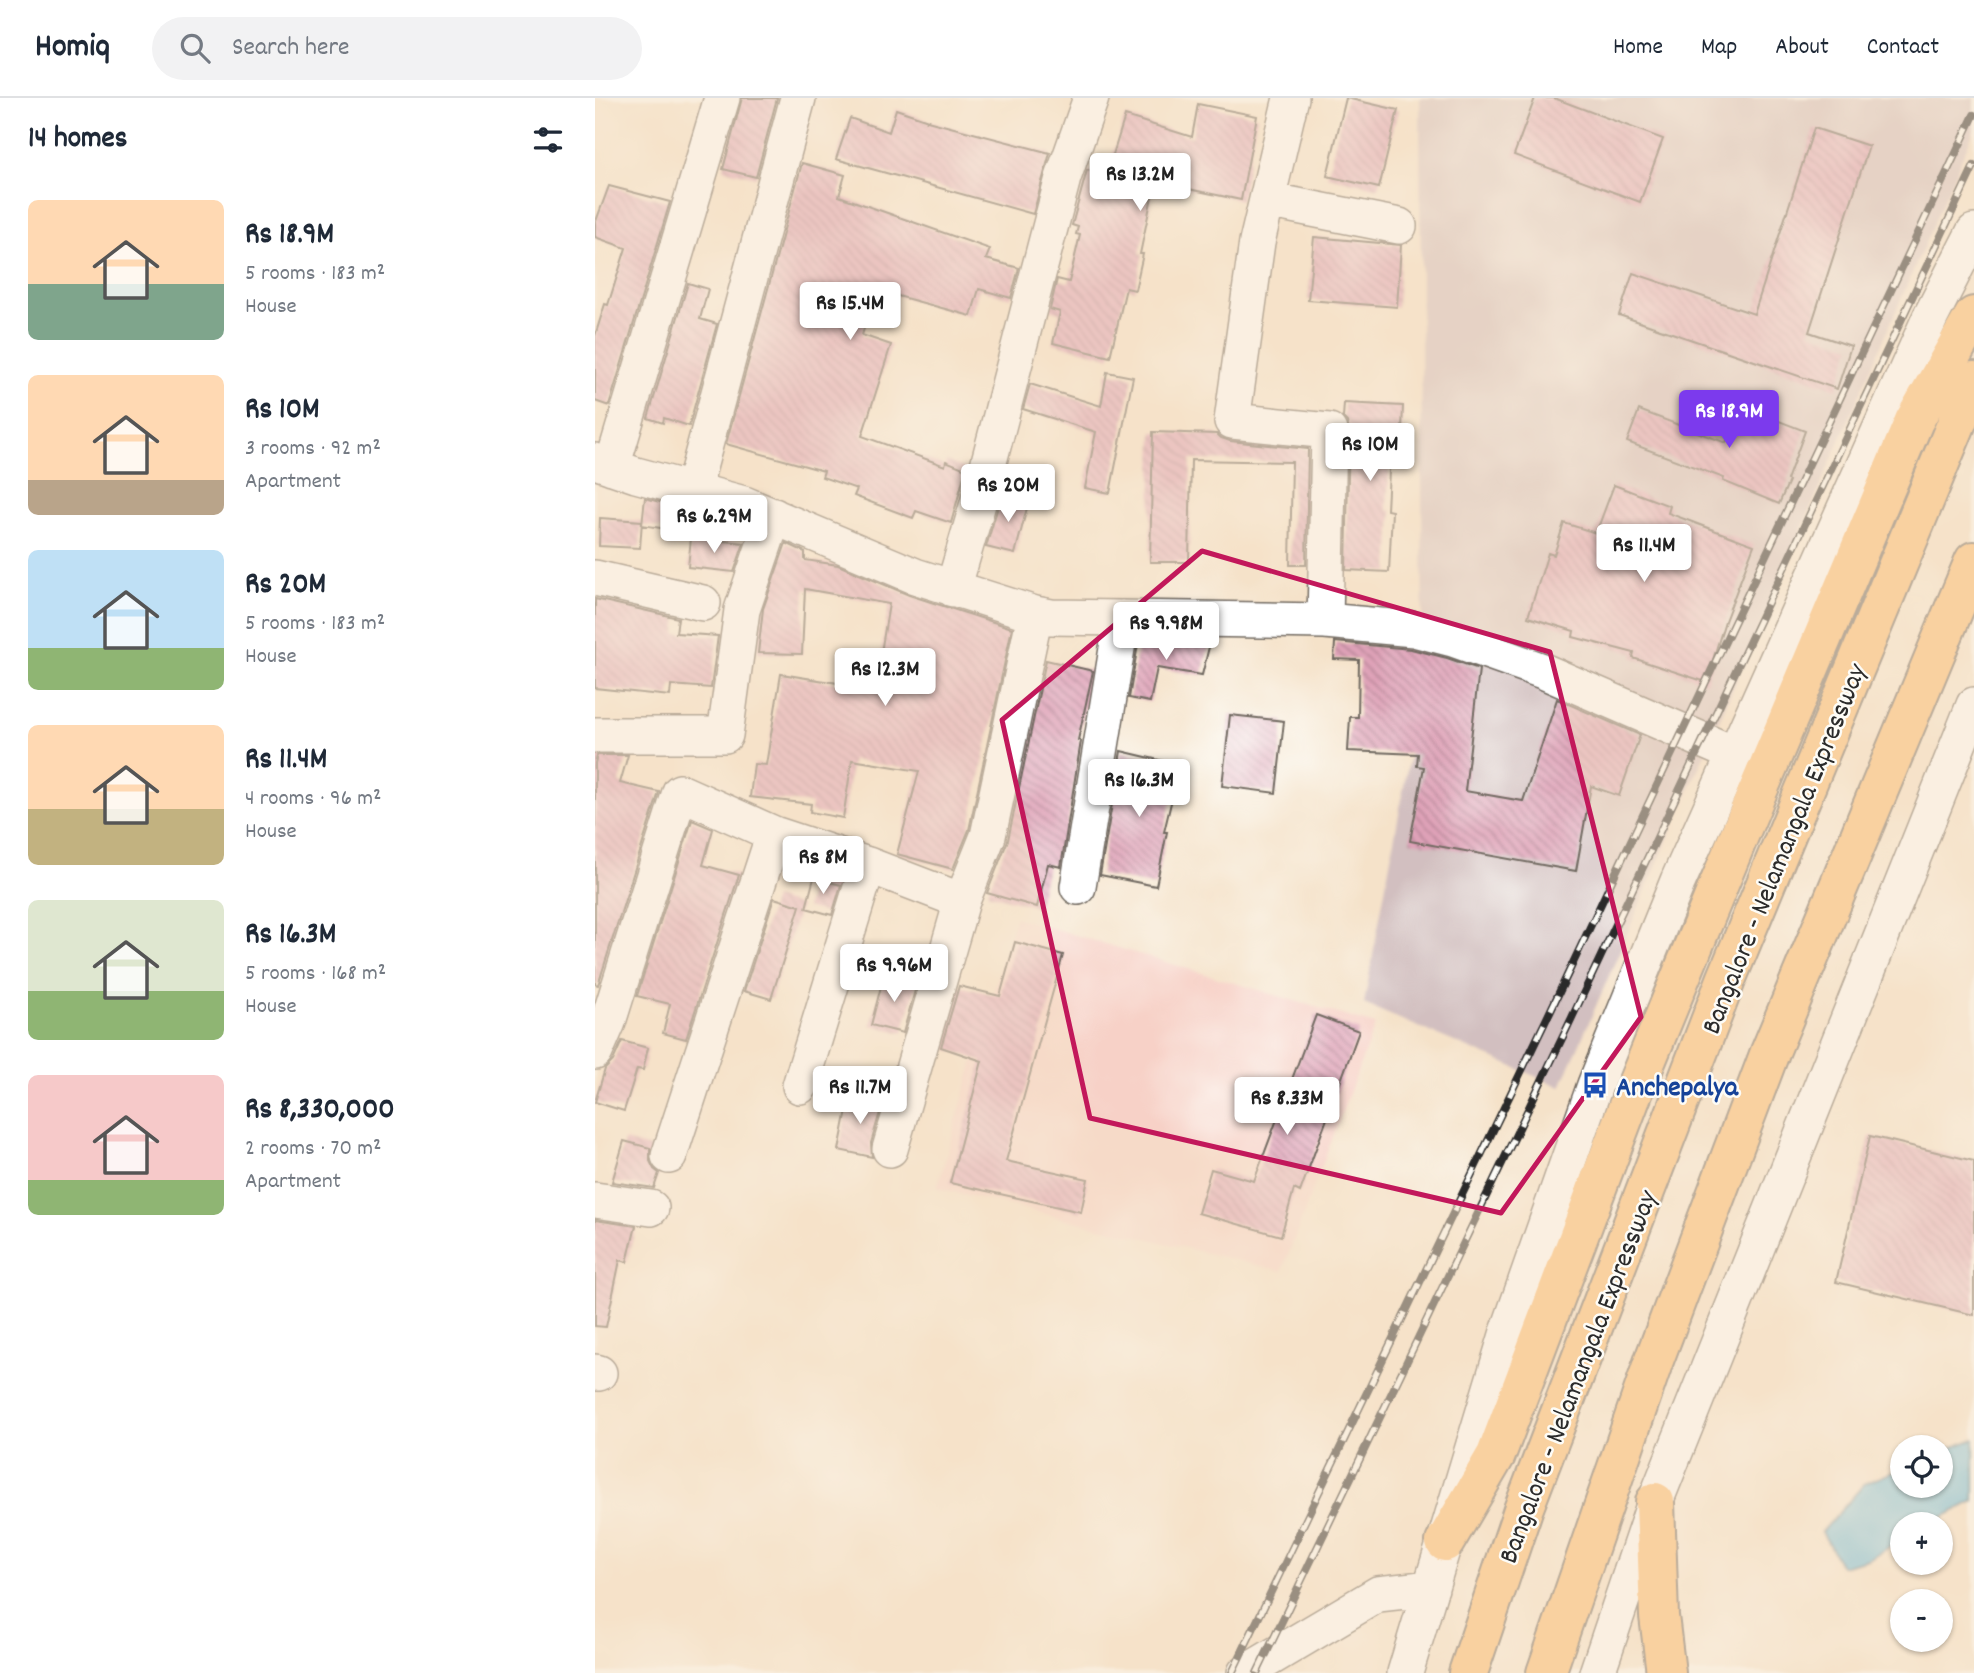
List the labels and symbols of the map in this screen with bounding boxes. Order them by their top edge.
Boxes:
pin: Rs 13.2M [1068,153,1212,213]
pin: Rs 15.4M [778,282,922,342]
pin: Rs 18.9M [1657,390,1801,450]
pin: Rs 10M [1313,424,1427,483]
pin: Rs 20M [951,464,1065,524]
pin: Rs 6.29M [642,496,786,555]
pin: Rs 11.4M [1572,524,1716,584]
pin: Rs 9.98M [1094,602,1238,662]
pin: Rs 12.3M [813,648,957,708]
street label: Bangalore - Nelamangala Expressway [1694,658,1880,1041]
pin: Rs 16.3M [1067,760,1211,819]
pin: Rs 8M [774,836,872,896]
pin: Rs 9.96M [822,944,966,1004]
pin: Rs 11.7M [788,1066,932,1126]
bus stop icon: Anchepalya [1580,1070,1610,1100]
place label: Anchepalya [1616,1070,1739,1110]
pin: Rs 8.33M [1215,1077,1359,1137]
street label: Bangalore - Nelamangala Expressway [1491,1185,1671,1570]

